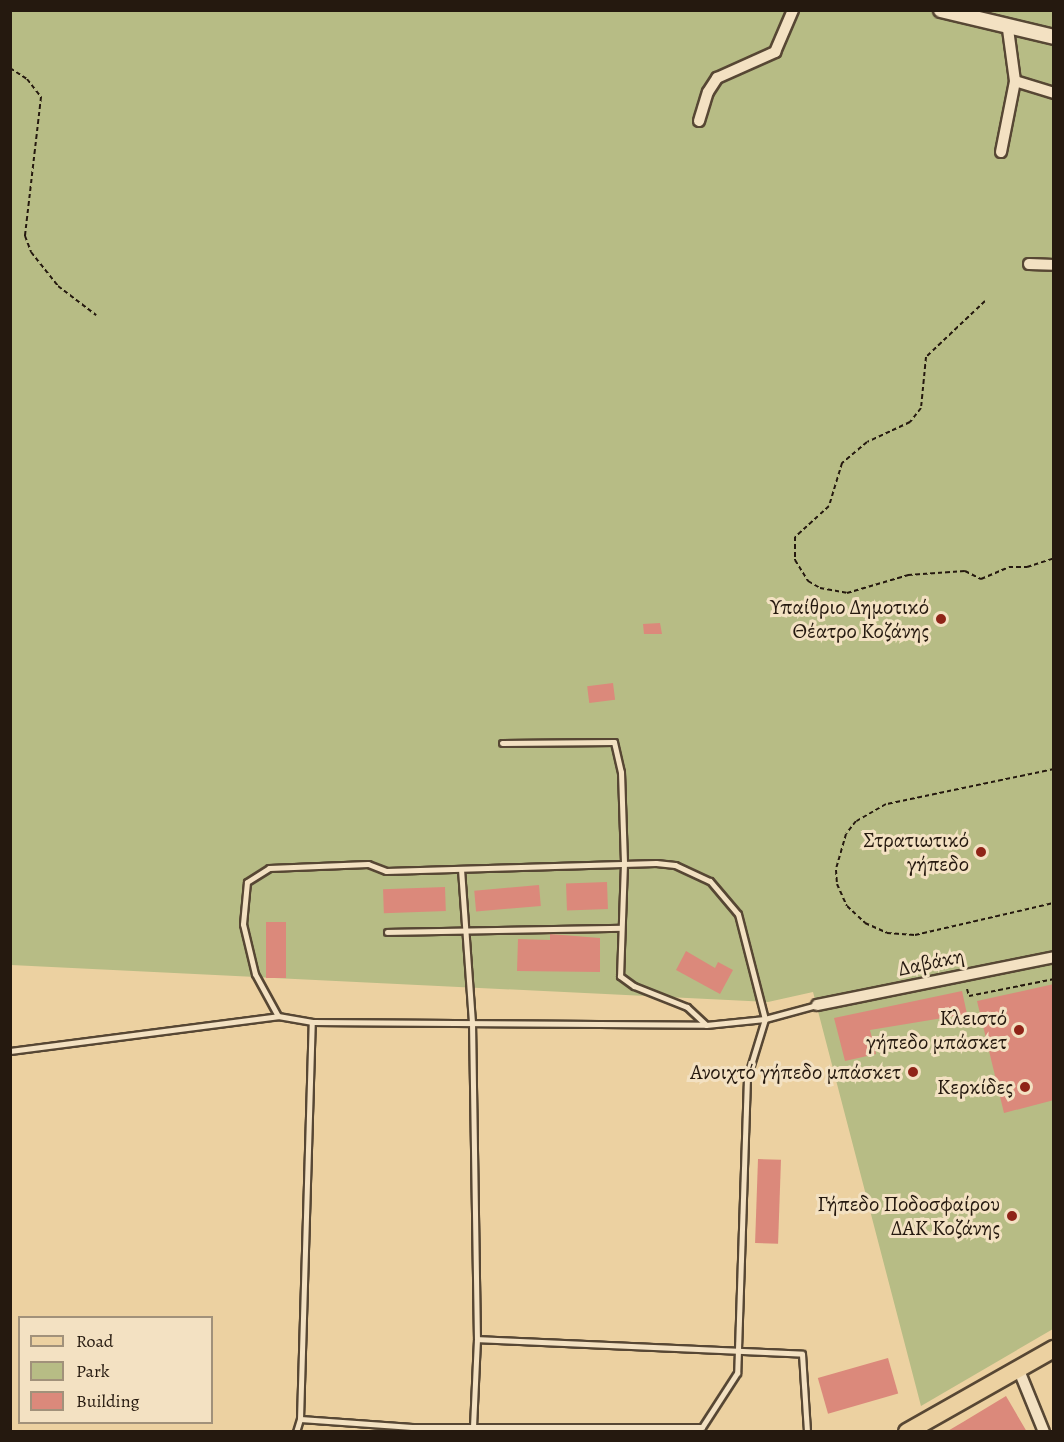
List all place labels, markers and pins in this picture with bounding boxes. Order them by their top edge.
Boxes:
place label: Υπαίθριο Δημοτικό Θέατρο Κοζάνης [770,594,929,644]
marker: Υπαίθριο Δημοτικό Θέατρο Κοζάνης [934,612,948,626]
place label: Στρατιωτικό γήπεδο [863,827,969,877]
marker: Στρατιωτικό γήπεδο [974,845,988,859]
place label: Κλειστό γήπεδο μπάσκετ [866,1005,1007,1055]
marker: Κλειστό γήπεδο μπάσκετ [1012,1023,1026,1037]
place label: Ανοιχτό γήπεδο μπάσκετ [690,1059,901,1085]
marker: Ανοιχτό γήπεδο μπάσκετ [906,1065,920,1079]
place label: Κερκίδες [937,1074,1013,1100]
marker: Κερκίδες [1018,1080,1032,1094]
place label: Γήπεδο Ποδοσφαίρου ΔΑΚ Κοζάνης [817,1191,1000,1241]
marker: Γήπεδο Ποδοσφαίρου ΔΑΚ Κοζάνης [1005,1209,1019,1223]

